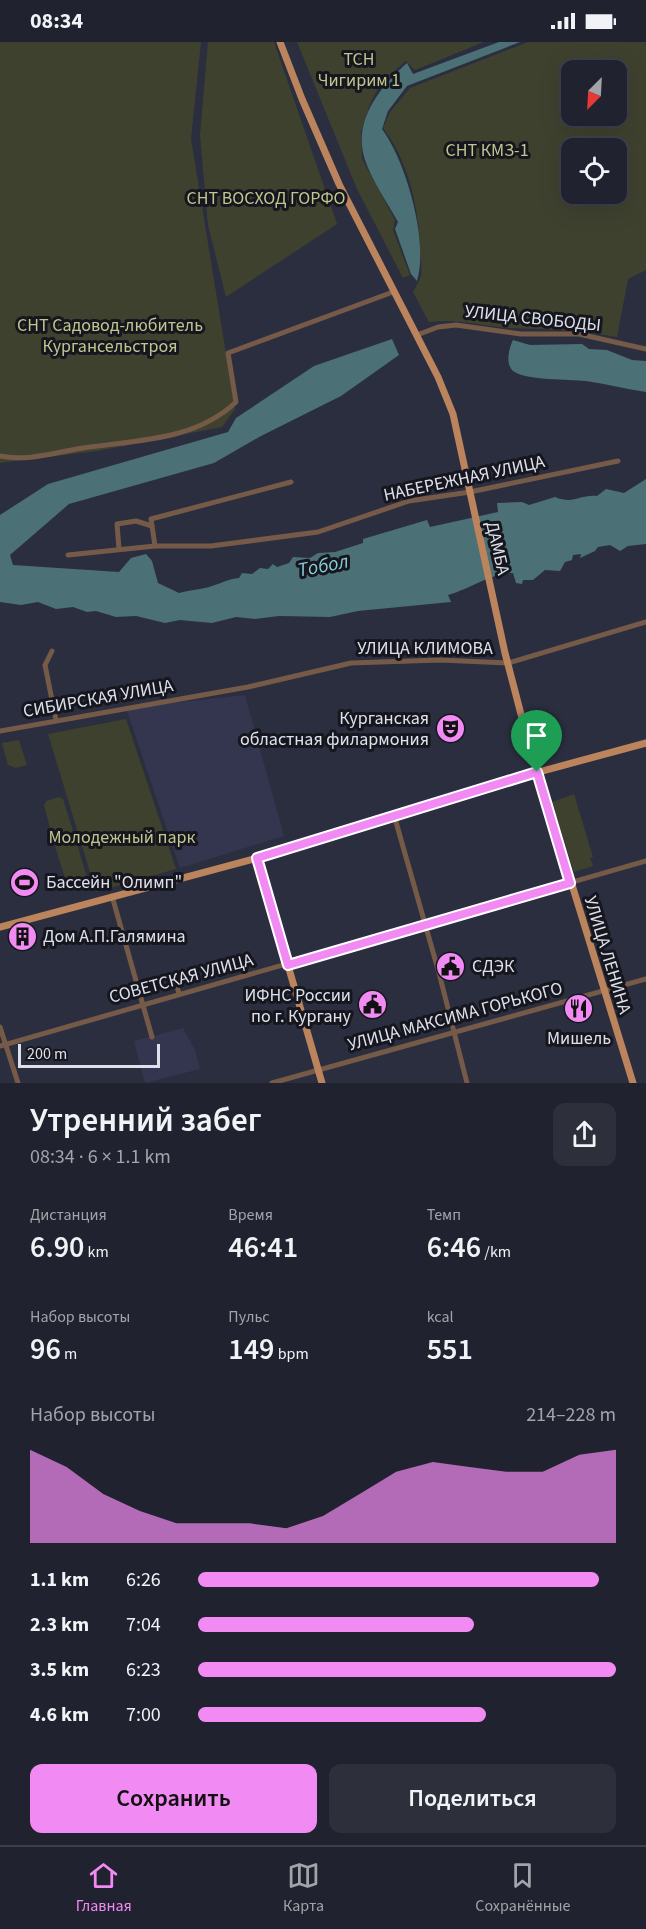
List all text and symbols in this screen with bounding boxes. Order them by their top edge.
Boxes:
text: 08:34 [30,5,83,37]
park label: ТСН Чигирим 1 [318,47,400,93]
north arrow [561,60,627,126]
map controls [561,60,627,204]
park label: СНТ КМЗ-1 [445,138,529,163]
button: locate [561,138,627,204]
park label: СНТ ВОСХОД ГОРФО [186,186,346,211]
street label: УЛИЦА СВОБОДЫ [464,299,602,338]
park label: СНТ Садовод-любитель Кургансельстроя [17,313,203,359]
street label: НАБЕРЕЖНАЯ УЛИЦА [381,449,547,508]
street label: ДАМБА [479,519,516,578]
water label: Тобол [295,547,351,585]
street label: УЛИЦА КЛИМОВА [357,636,493,661]
street label: СИБИРСКАЯ УЛИЦА [21,673,175,724]
place label: Курганская областная филармония [240,706,429,752]
pin [511,710,562,772]
theatre icon: Курганская областная филармония [434,712,466,744]
icon: arrive [520,719,553,752]
park label: Молодежный парк [49,825,196,850]
sports icon: Бассейн "Олимп" [9,866,41,898]
place label: Бассейн "Олимп" [46,870,182,895]
street label: УЛИЦА ЛЕНИНА [578,893,637,1017]
building icon: Дом А.П.Галямина [6,920,38,952]
place label: Дом А.П.Галямина [43,924,186,949]
street label: СОВЕТСКАЯ УЛИЦА [106,947,256,1010]
public building icon: СДЭК [435,950,467,982]
place label: СДЭК [472,954,515,979]
street label: УЛИЦА МАКСИМА ГОРЬКОГО [345,976,565,1057]
place label: ИФНС России по г. Кургану [244,983,352,1029]
public building icon: ИФНС России по г. Кургану [356,989,388,1021]
restaurant icon: Мишель [563,993,595,1025]
place label: Мишель [547,1026,611,1051]
scale bar [18,1041,160,1068]
text: 200 m [27,1043,67,1065]
text: Утренний забег [30,1097,262,1144]
button: share [553,1103,616,1166]
text: 08:34 · 6 × 1.1 km [30,1143,171,1171]
text: Дистанция [30,1204,107,1226]
text: Время [228,1204,273,1226]
text: Темп [427,1204,461,1226]
text: 6.90 [30,1226,84,1269]
text: 46:41 [228,1226,298,1269]
text: 6:46 [427,1226,481,1269]
text: km [84,1241,109,1263]
text: /km [481,1241,511,1263]
text: Набор высоты [30,1306,130,1328]
text: Пульс [228,1306,270,1328]
text: kcal [427,1306,454,1328]
text: 96 [30,1328,61,1371]
text: 149 [228,1328,275,1371]
text: 551 [427,1328,473,1371]
text: m [61,1343,77,1365]
text: bpm [275,1343,309,1365]
text: Набор высоты [30,1401,155,1429]
text: 214–228 m [526,1401,616,1429]
text: 1.1 km [30,1566,89,1594]
text: 6:26 [126,1566,161,1594]
text: 2.3 km [30,1611,89,1639]
text: 7:04 [126,1611,161,1639]
text: 3.5 km [30,1656,89,1684]
text: 6:23 [126,1656,161,1684]
text: 4.6 km [30,1701,89,1729]
text: 7:00 [126,1701,161,1729]
button: Сохранить [30,1764,317,1833]
button: Поделиться [329,1764,616,1833]
tab: Главная [76,1859,132,1917]
tab: Карта [283,1859,324,1917]
tab: Сохранённые [475,1859,570,1917]

